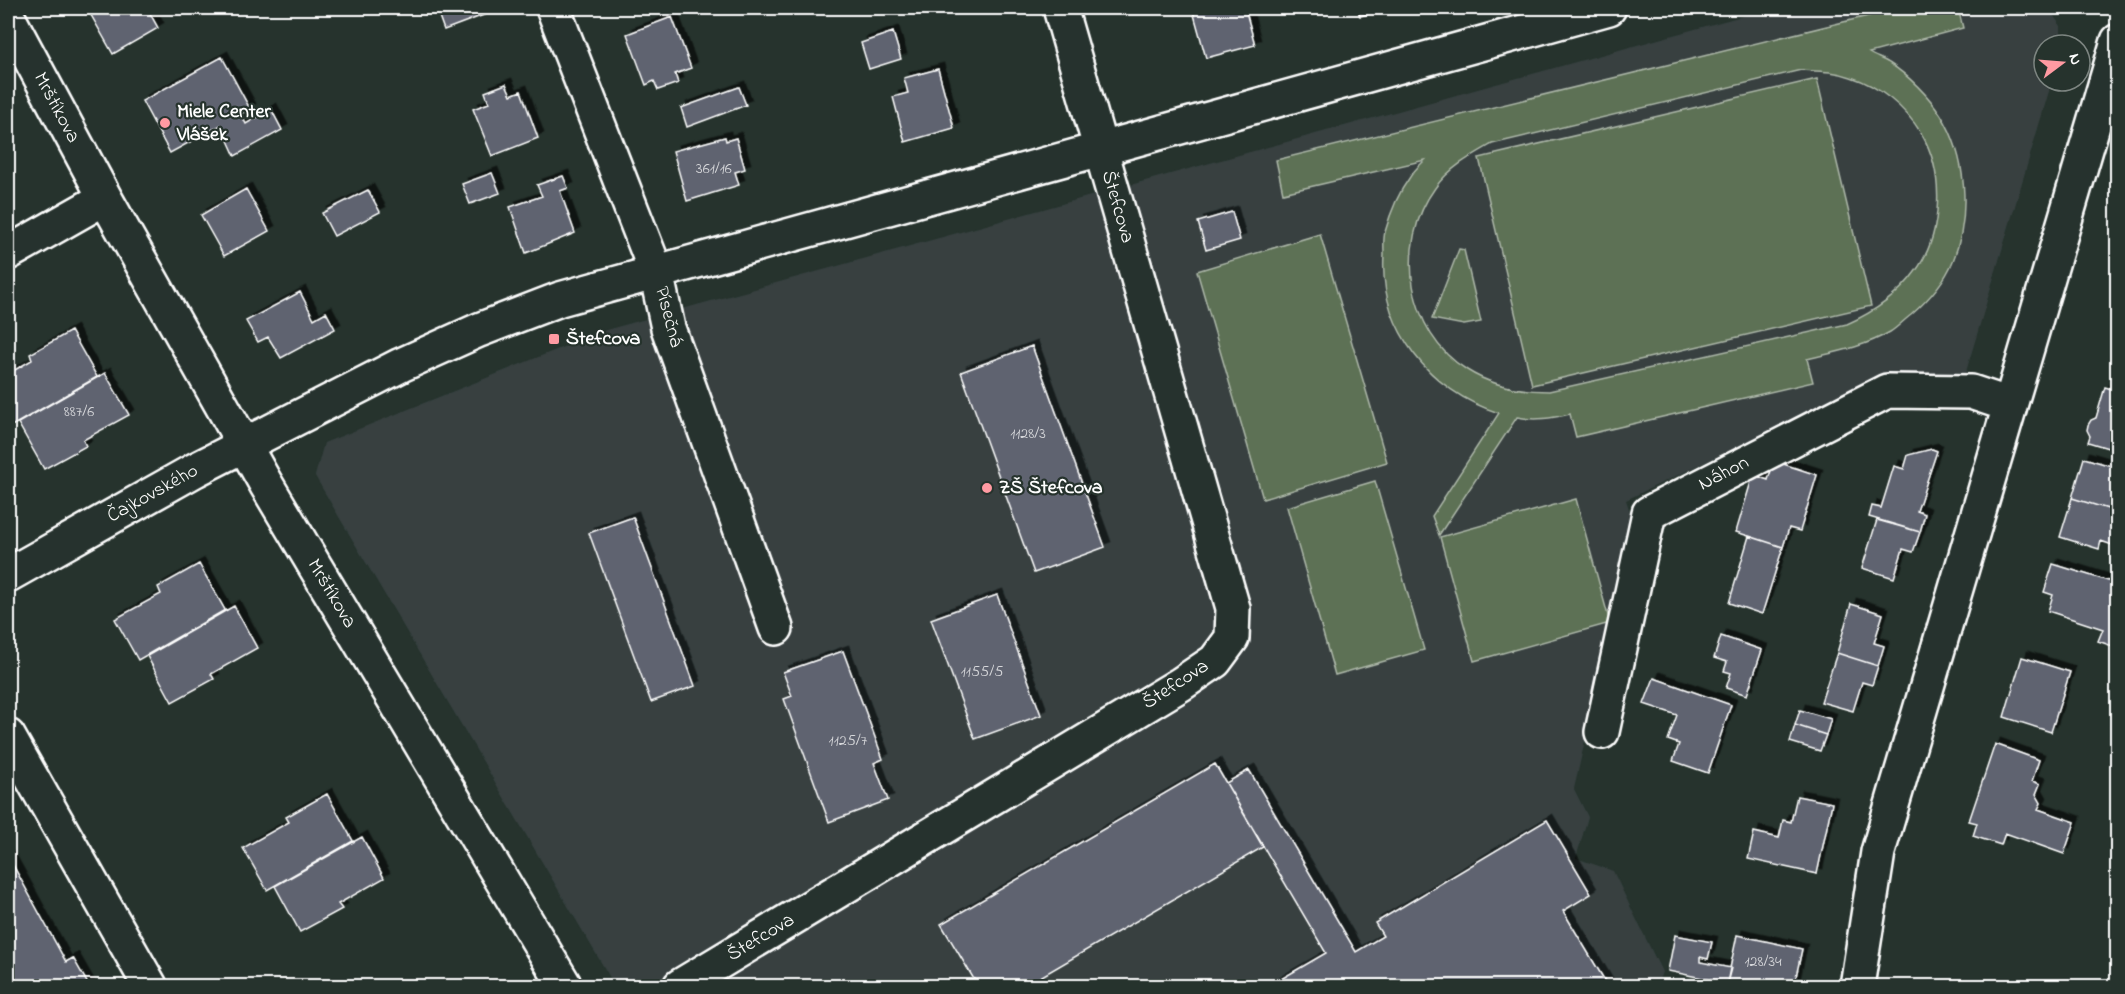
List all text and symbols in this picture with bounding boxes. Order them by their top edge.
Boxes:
north arrow [2032,33,2092,93]
text: N [2061,51,2088,68]
street label: Mrštíkova [25,67,87,149]
place label: Miele Center Vlášek [176,98,271,150]
marker: Miele Center Vlášek [158,116,172,130]
house number: 361/16 [696,157,732,181]
street label: Štefcova [1093,167,1141,247]
street label: Písečná [646,283,690,351]
place label: Štefcova [566,325,641,354]
marker: Štefcova [547,332,561,346]
house number: 887/6 [64,400,94,424]
house number: 1128/3 [1010,422,1046,446]
street label: Náhon [1694,449,1754,499]
street label: Čajkovského [102,457,204,531]
place label: ZŠ Štefcova [999,474,1103,503]
marker: ZŠ Štefcova [980,481,994,495]
street label: Mrštíkova [299,554,363,634]
street label: Štefcova [1137,653,1215,717]
house number: 1155/5 [961,660,1003,684]
house number: 1125/7 [829,729,868,753]
street label: Štefcova [722,906,800,970]
house number: 128/34 [1744,950,1782,974]

